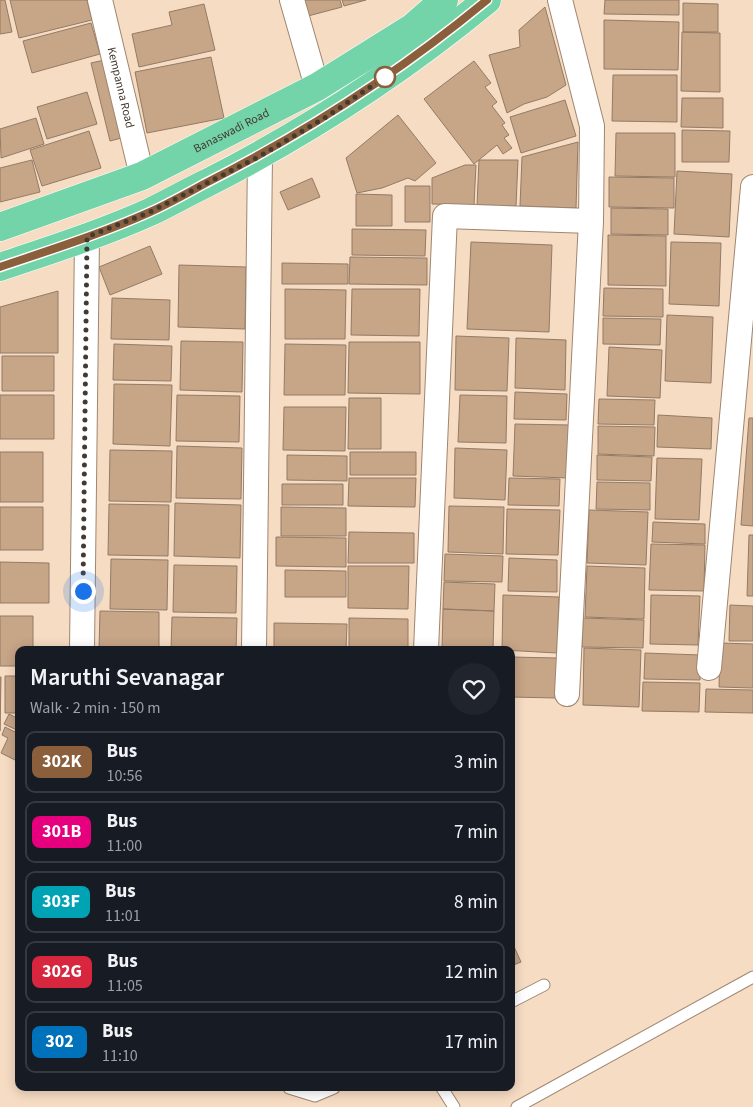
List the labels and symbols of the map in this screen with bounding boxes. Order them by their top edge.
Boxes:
street label: Kempanna Road [103,45,138,130]
unlabelled marker [374,66,396,88]
street label: Banaswadi Road [191,105,272,157]
your location [71,579,96,604]

